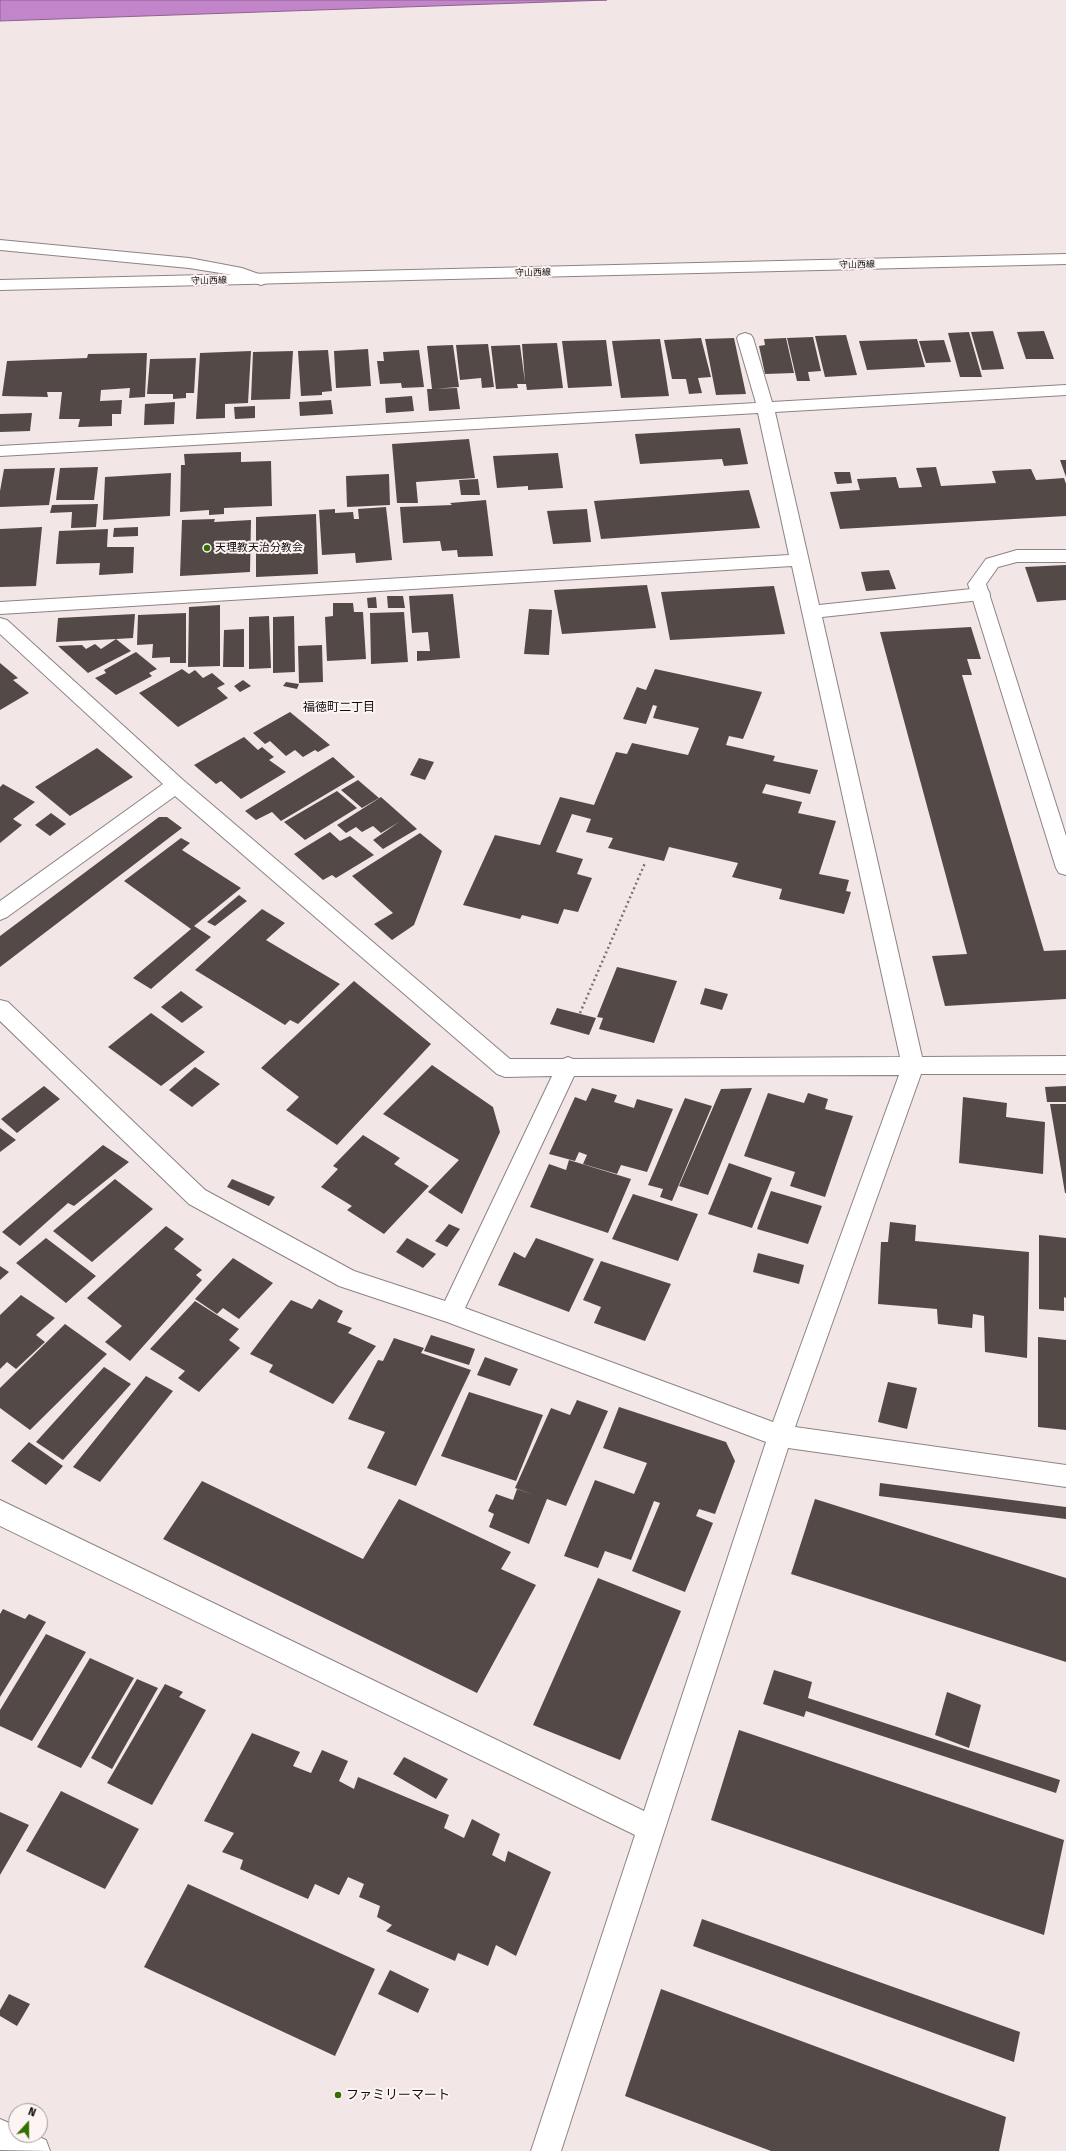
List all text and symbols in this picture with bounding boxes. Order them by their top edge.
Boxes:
street label: 守山西線 [839,259,875,271]
street label: 守山西線 [515,267,551,279]
street label: 守山西線 [191,275,227,287]
place label: 天理教天治分教会 [215,541,303,555]
marker: 天理教天治分教会 [202,543,212,553]
district label: 福徳町二丁目 [303,701,375,715]
place label: ファミリーマート [346,2087,450,2103]
marker: ファミリーマート [333,2090,343,2100]
north arrow [8,2103,48,2143]
text: N [26,2105,38,2120]

